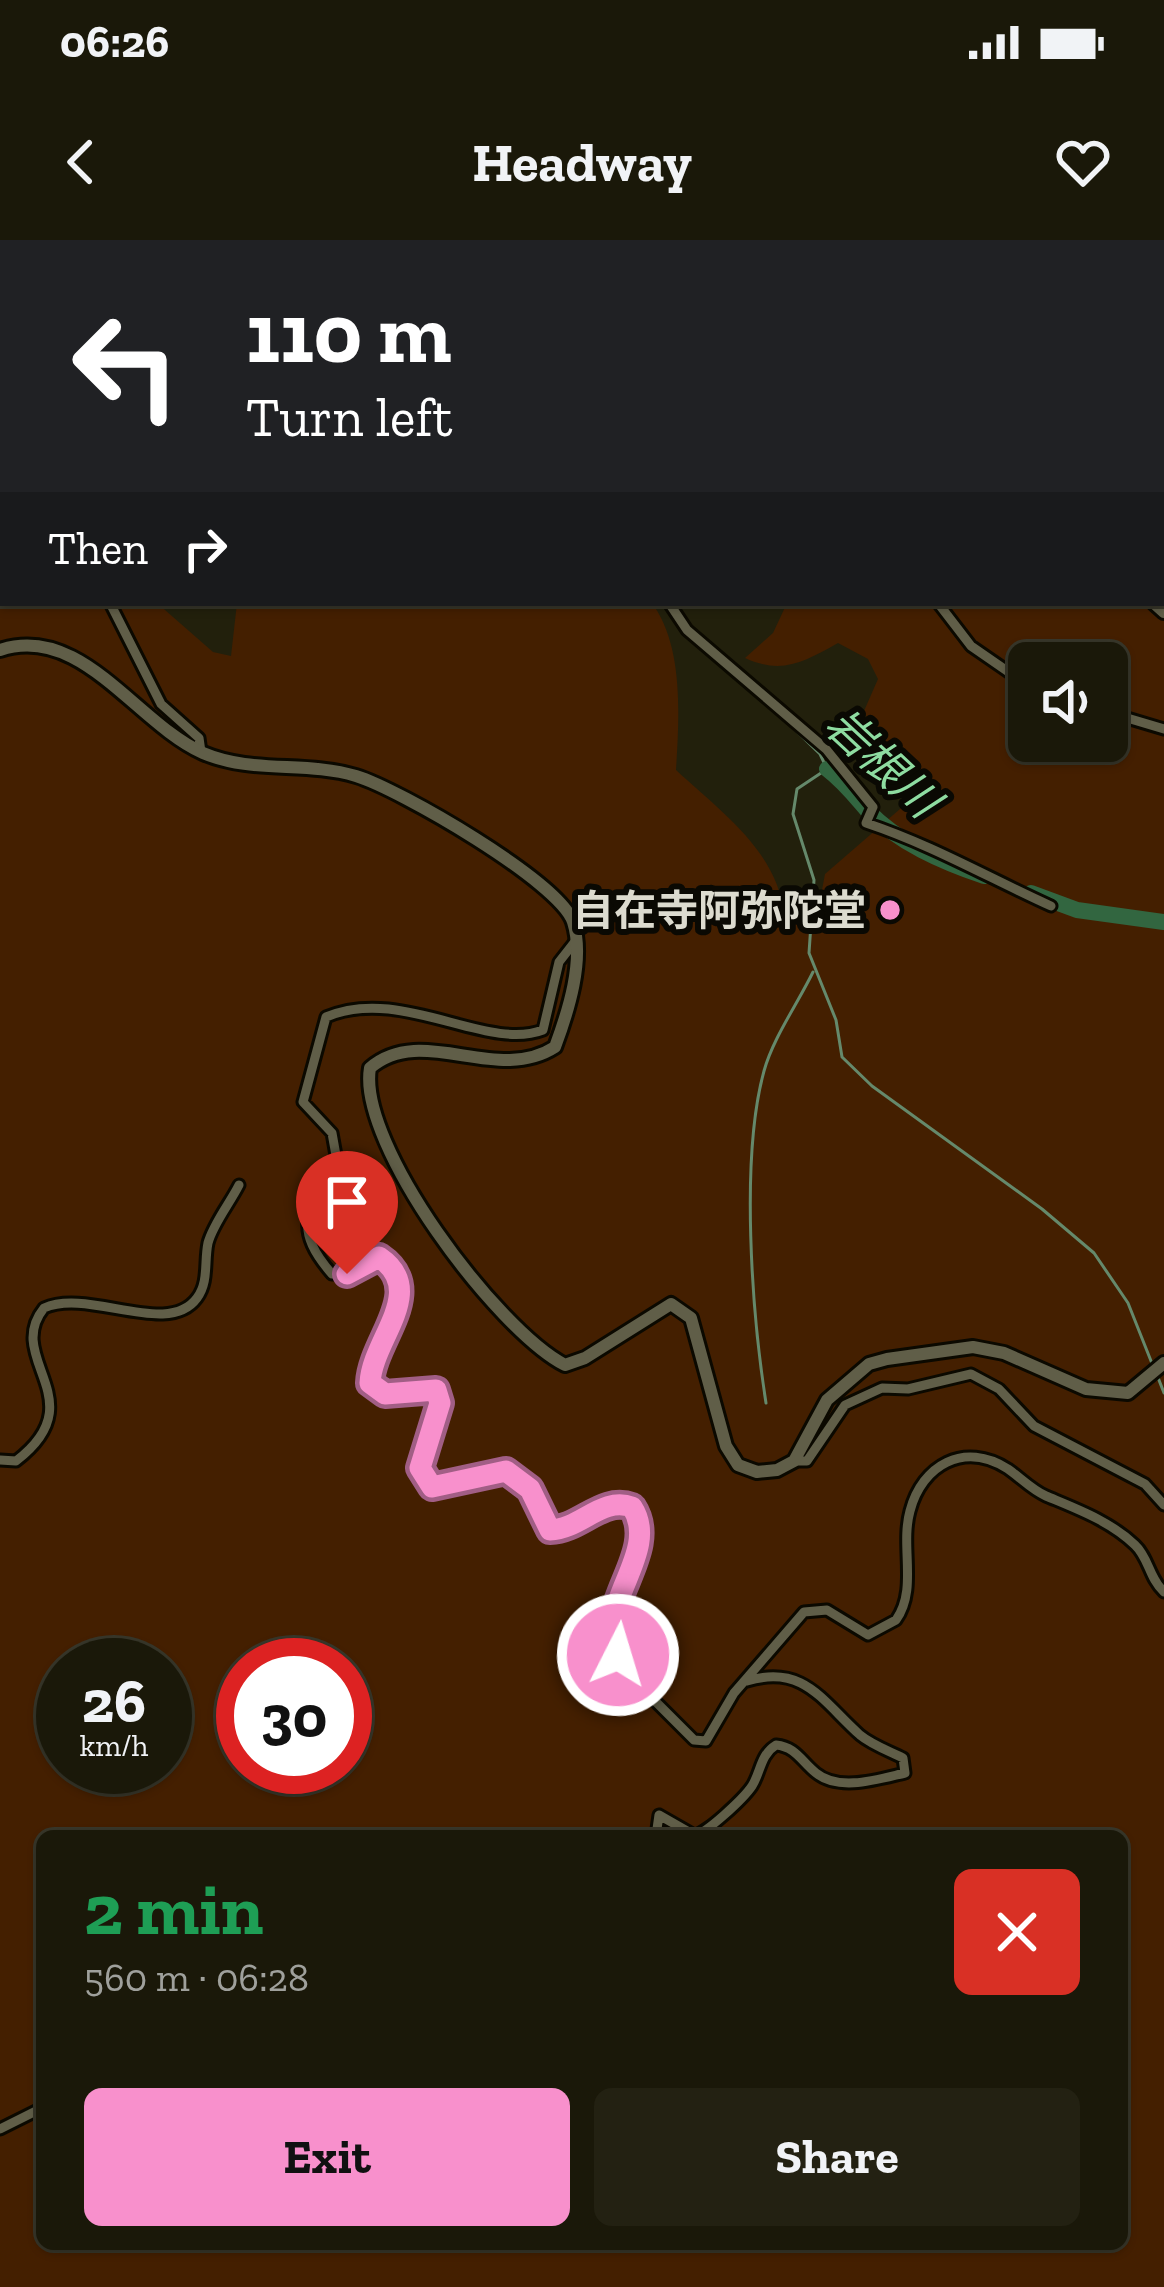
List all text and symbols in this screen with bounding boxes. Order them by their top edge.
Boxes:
text: 06:26 [60,15,170,69]
icon: back [48,129,114,195]
icon: heart [1050,129,1116,195]
text: Headway [472,130,692,195]
text: 110 m [246,283,452,384]
icon: left [48,288,204,444]
text: Turn left [246,385,453,450]
icon: right [172,516,238,582]
text: Then [48,522,148,576]
map controls [1008,642,1128,762]
button: sound [1008,642,1128,762]
water label: 岩根川 [814,697,953,832]
place label: 自在寺阿弥陀堂 [572,885,866,936]
marker: 自在寺阿弥陀堂 [877,897,903,923]
pin [296,1151,398,1274]
icon: arrive [314,1169,380,1235]
position arrow [555,1592,681,1718]
speed limit sign: 30 [216,1638,372,1794]
text: 26 [82,1665,146,1737]
text: km/h [80,1728,148,1764]
text: 2 min [84,1866,263,1952]
button: close [954,1869,1080,1995]
text: 560 m · 06:28 [84,1954,309,2001]
button: Exit [84,2088,570,2226]
button: Share [594,2088,1080,2226]

